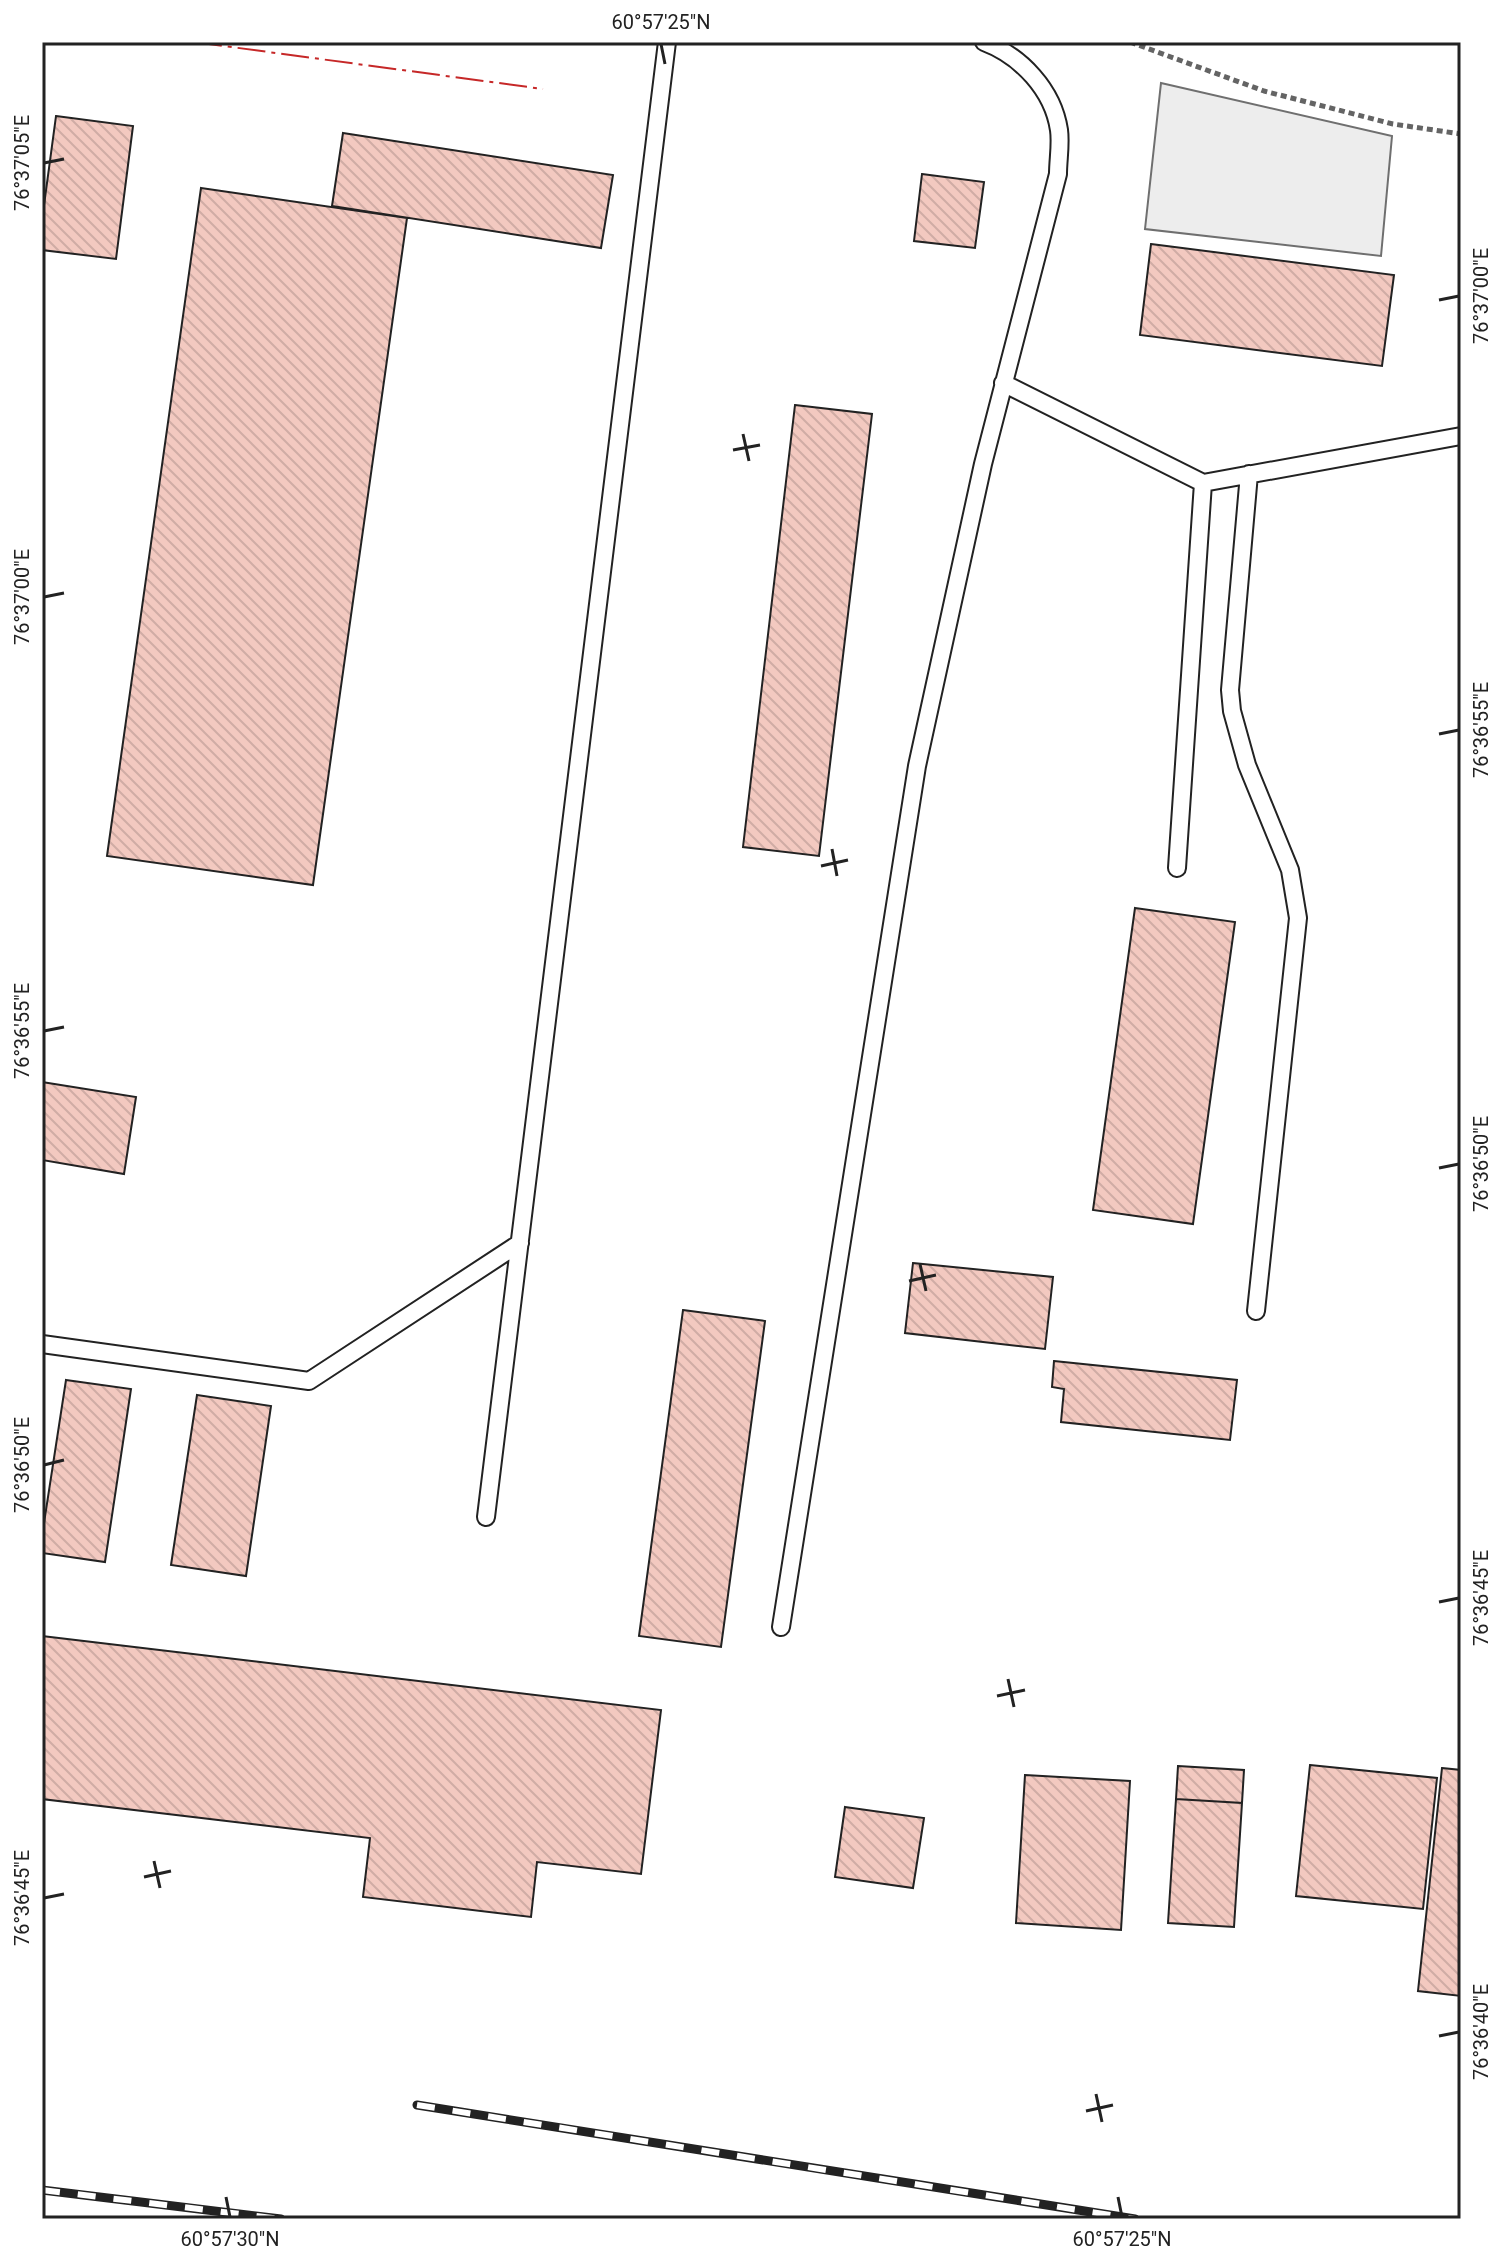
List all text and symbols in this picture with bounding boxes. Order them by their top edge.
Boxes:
text: 60°57'25"N [611,10,711,34]
text: 76°37'05"E [10,115,34,211]
text: 76°37'00"E [1469,248,1493,344]
text: 76°37'00"E [10,549,34,645]
text: 76°36'55"E [1469,682,1493,778]
text: 76°36'55"E [10,983,34,1079]
text: 76°36'50"E [1469,1116,1493,1212]
text: 76°36'50"E [10,1417,34,1513]
text: 76°36'45"E [1469,1550,1493,1646]
text: 76°36'45"E [10,1850,34,1946]
text: 76°36'40"E [1469,1984,1493,2080]
text: 60°57'30"N [180,2227,280,2251]
text: 60°57'25"N [1072,2227,1172,2251]

